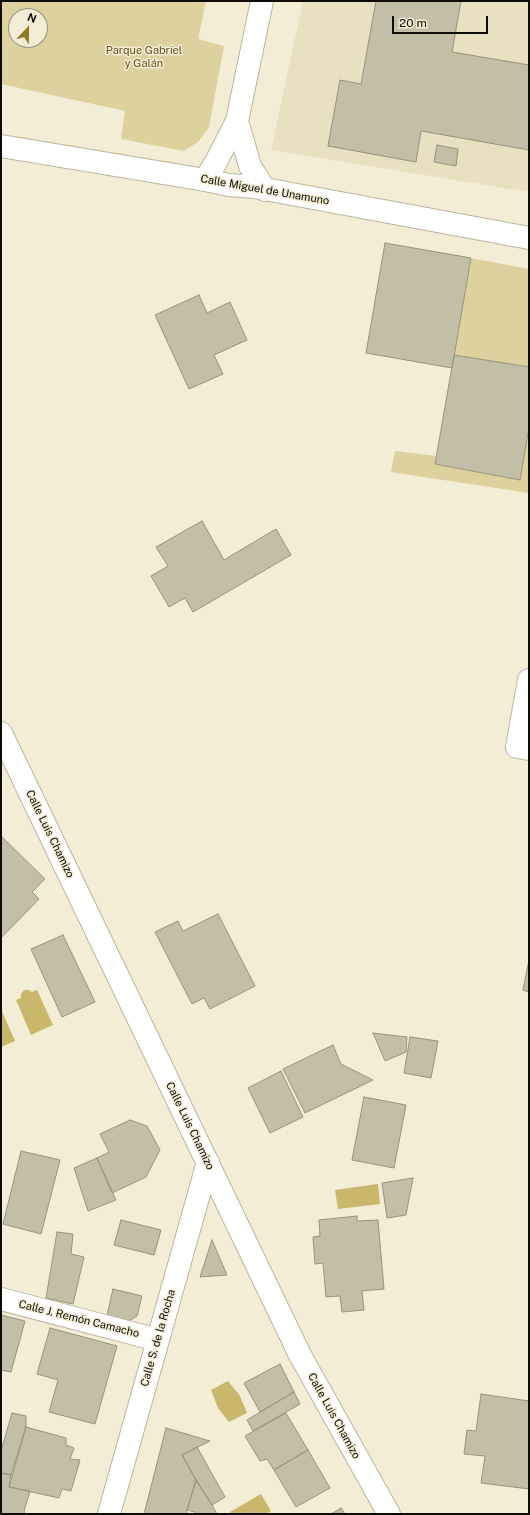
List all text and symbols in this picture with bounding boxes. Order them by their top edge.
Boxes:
north arrow [8,8,48,48]
scale bar [394,8,490,34]
text: N [26,11,38,25]
text: 20 m [399,16,427,30]
park label: Parque Gabriel y Galán [106,44,182,70]
street label: Calle Miguel de Unamuno [200,172,330,208]
street label: Calle Luis Chamizo [23,788,77,880]
street label: Calle Luis Chamizo [163,1080,217,1172]
street label: Calle S. de la Rocha [138,1288,178,1388]
street label: Calle J. Remón Camacho [17,1298,141,1340]
street label: Calle Luis Chamizo [305,1371,363,1461]

